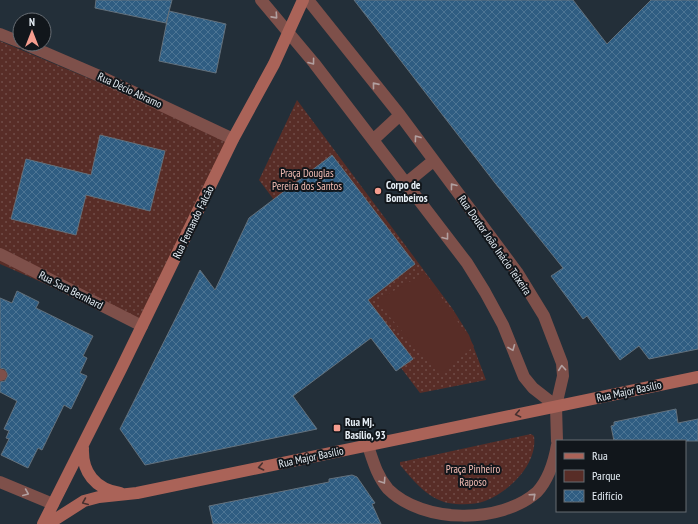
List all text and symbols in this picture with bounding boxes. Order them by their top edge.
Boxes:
one-way arrow [270,11,277,18]
north arrow [12,12,52,52]
text: N [29,15,35,29]
one-way arrow [308,58,315,65]
street label: Rua Décio Abramo [96,69,165,111]
one-way arrow [373,82,380,89]
one-way arrow [414,135,421,142]
park label: Praça Douglas Pereira dos Santos [272,166,342,193]
place label: Corpo de Bombeiros [386,178,428,205]
street label: Rua Fernando Falcão [169,183,217,261]
one-way arrow [451,184,458,191]
marker: Corpo de Bombeiros [373,186,383,196]
street label: Rua Doutor João Inácio Teixeira [455,193,535,297]
one-way arrow [441,232,448,239]
street label: Rua Sara Bernhard [37,268,106,312]
one-way arrow [508,344,516,351]
one-way arrow [558,365,567,371]
street label: Rua Major Basílio [595,377,663,405]
one-way arrow [514,410,521,418]
place label: Rua Mj. Basílio, 93 [345,415,386,442]
marker: Rua Mj. Basílio, 93 [332,423,342,433]
legend [556,440,686,512]
street label: Rua Major Basílio [277,443,345,471]
text: Rua [592,448,608,463]
park label: Praça Pinheiro Raposo [446,462,500,489]
one-way arrow [258,463,264,471]
text: Parque [592,468,621,483]
one-way arrow [378,477,385,484]
one-way arrow [23,488,30,496]
text: Edifício [592,488,623,503]
one-way arrow [528,493,536,501]
one-way arrow [82,497,89,505]

